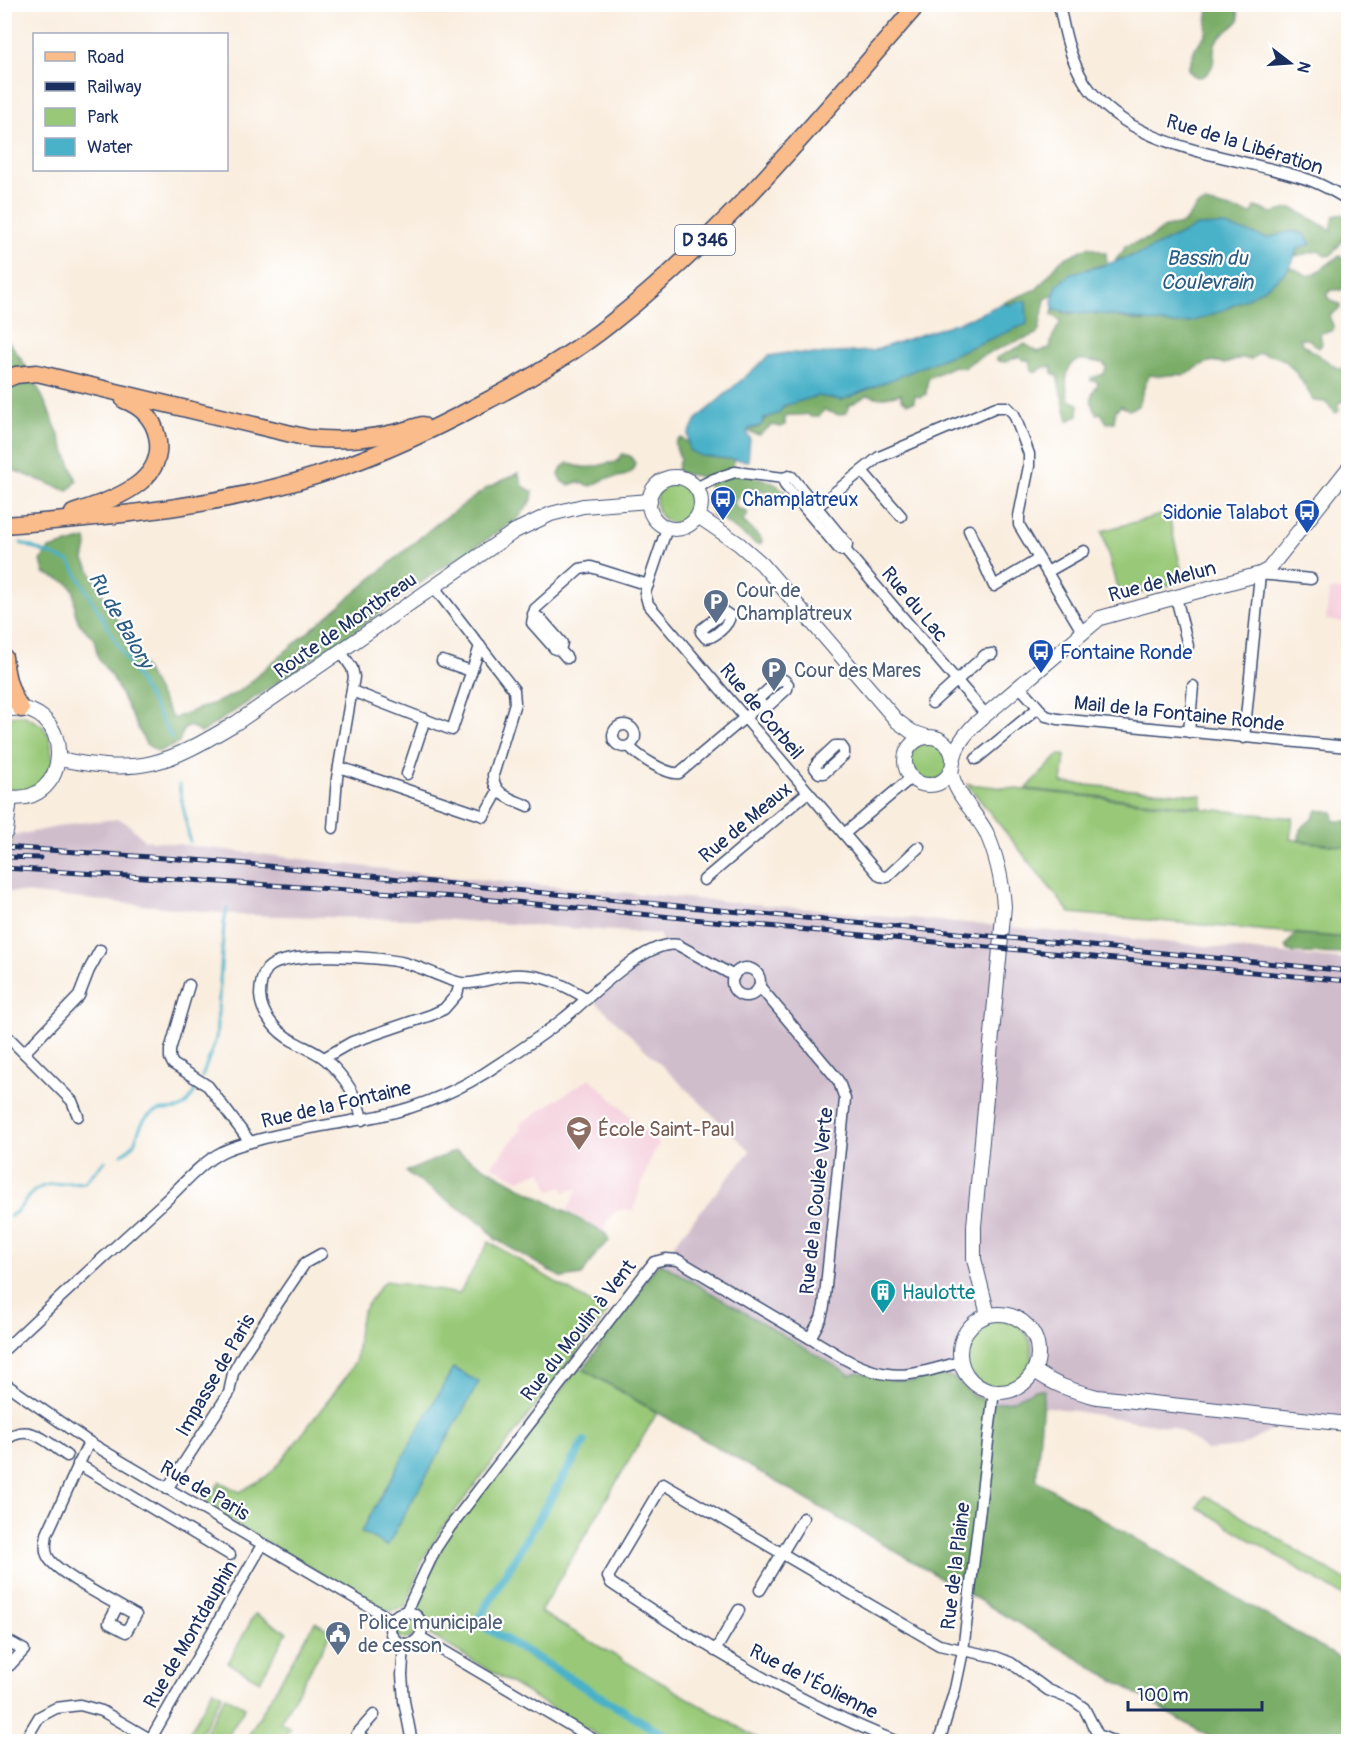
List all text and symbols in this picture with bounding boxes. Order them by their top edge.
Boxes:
legend [33,33,228,171]
north arrow [1260,33,1320,93]
text: Road [87,46,124,69]
text: N [1292,59,1315,75]
text: Railway [87,76,142,99]
text: Park [87,106,119,129]
street label: Rue de la Libération [1163,109,1326,180]
text: Water [87,136,133,159]
road number: D 346 [675,225,735,255]
water label: Bassin du Coulevrain [1161,245,1254,296]
bus stop icon: Champlatreux [708,484,738,522]
place label: Champlatreux [742,487,858,512]
bus stop icon: Sidonie Talabot [1292,497,1322,535]
place label: Sidonie Talabot [1162,500,1289,525]
street label: Rue de Melun [1106,555,1219,608]
street label: Rue du Lac [876,562,953,647]
water label: Ru de Balory [82,567,161,676]
street label: Route de Montbreau [269,567,421,684]
place label: Cour de Champlatreux [736,578,852,626]
parking icon: Cour de Champlatreux [701,587,731,625]
bus stop icon: Fontaine Ronde [1026,637,1056,675]
place label: Fontaine Ronde [1060,640,1192,665]
parking icon: Cour des Mares [759,655,789,693]
street label: Rue de Corbeil [714,658,809,765]
place label: Cour des Mares [794,658,921,683]
street label: Mail de la Fontaine Ronde [1073,690,1285,737]
street label: Rue de Meaux [694,776,797,868]
street label: Rue de la Fontaine [259,1075,414,1134]
street label: Rue de la Coulée Verte [794,1106,839,1296]
school or university icon: École Saint-Paul [564,1114,594,1152]
place label: École Saint-Paul [598,1117,735,1142]
street label: Rue du Moulin à Vent [515,1254,642,1406]
building icon: Haulotte [868,1277,898,1315]
place label: Haulotte [902,1280,975,1305]
street label: Impasse de Paris [170,1309,261,1441]
street label: Rue de Paris [156,1455,254,1526]
street label: Rue de la Plaine [935,1501,976,1631]
street label: Rue de Montdauphin [138,1556,243,1713]
place label: Police municipale de cesson [358,1610,502,1658]
public building icon: Police municipale de cesson [323,1619,353,1657]
street label: Rue de l'Éolienne [745,1638,882,1725]
scale bar [1128,1674,1262,1712]
text: 100 m [1137,1684,1189,1707]

